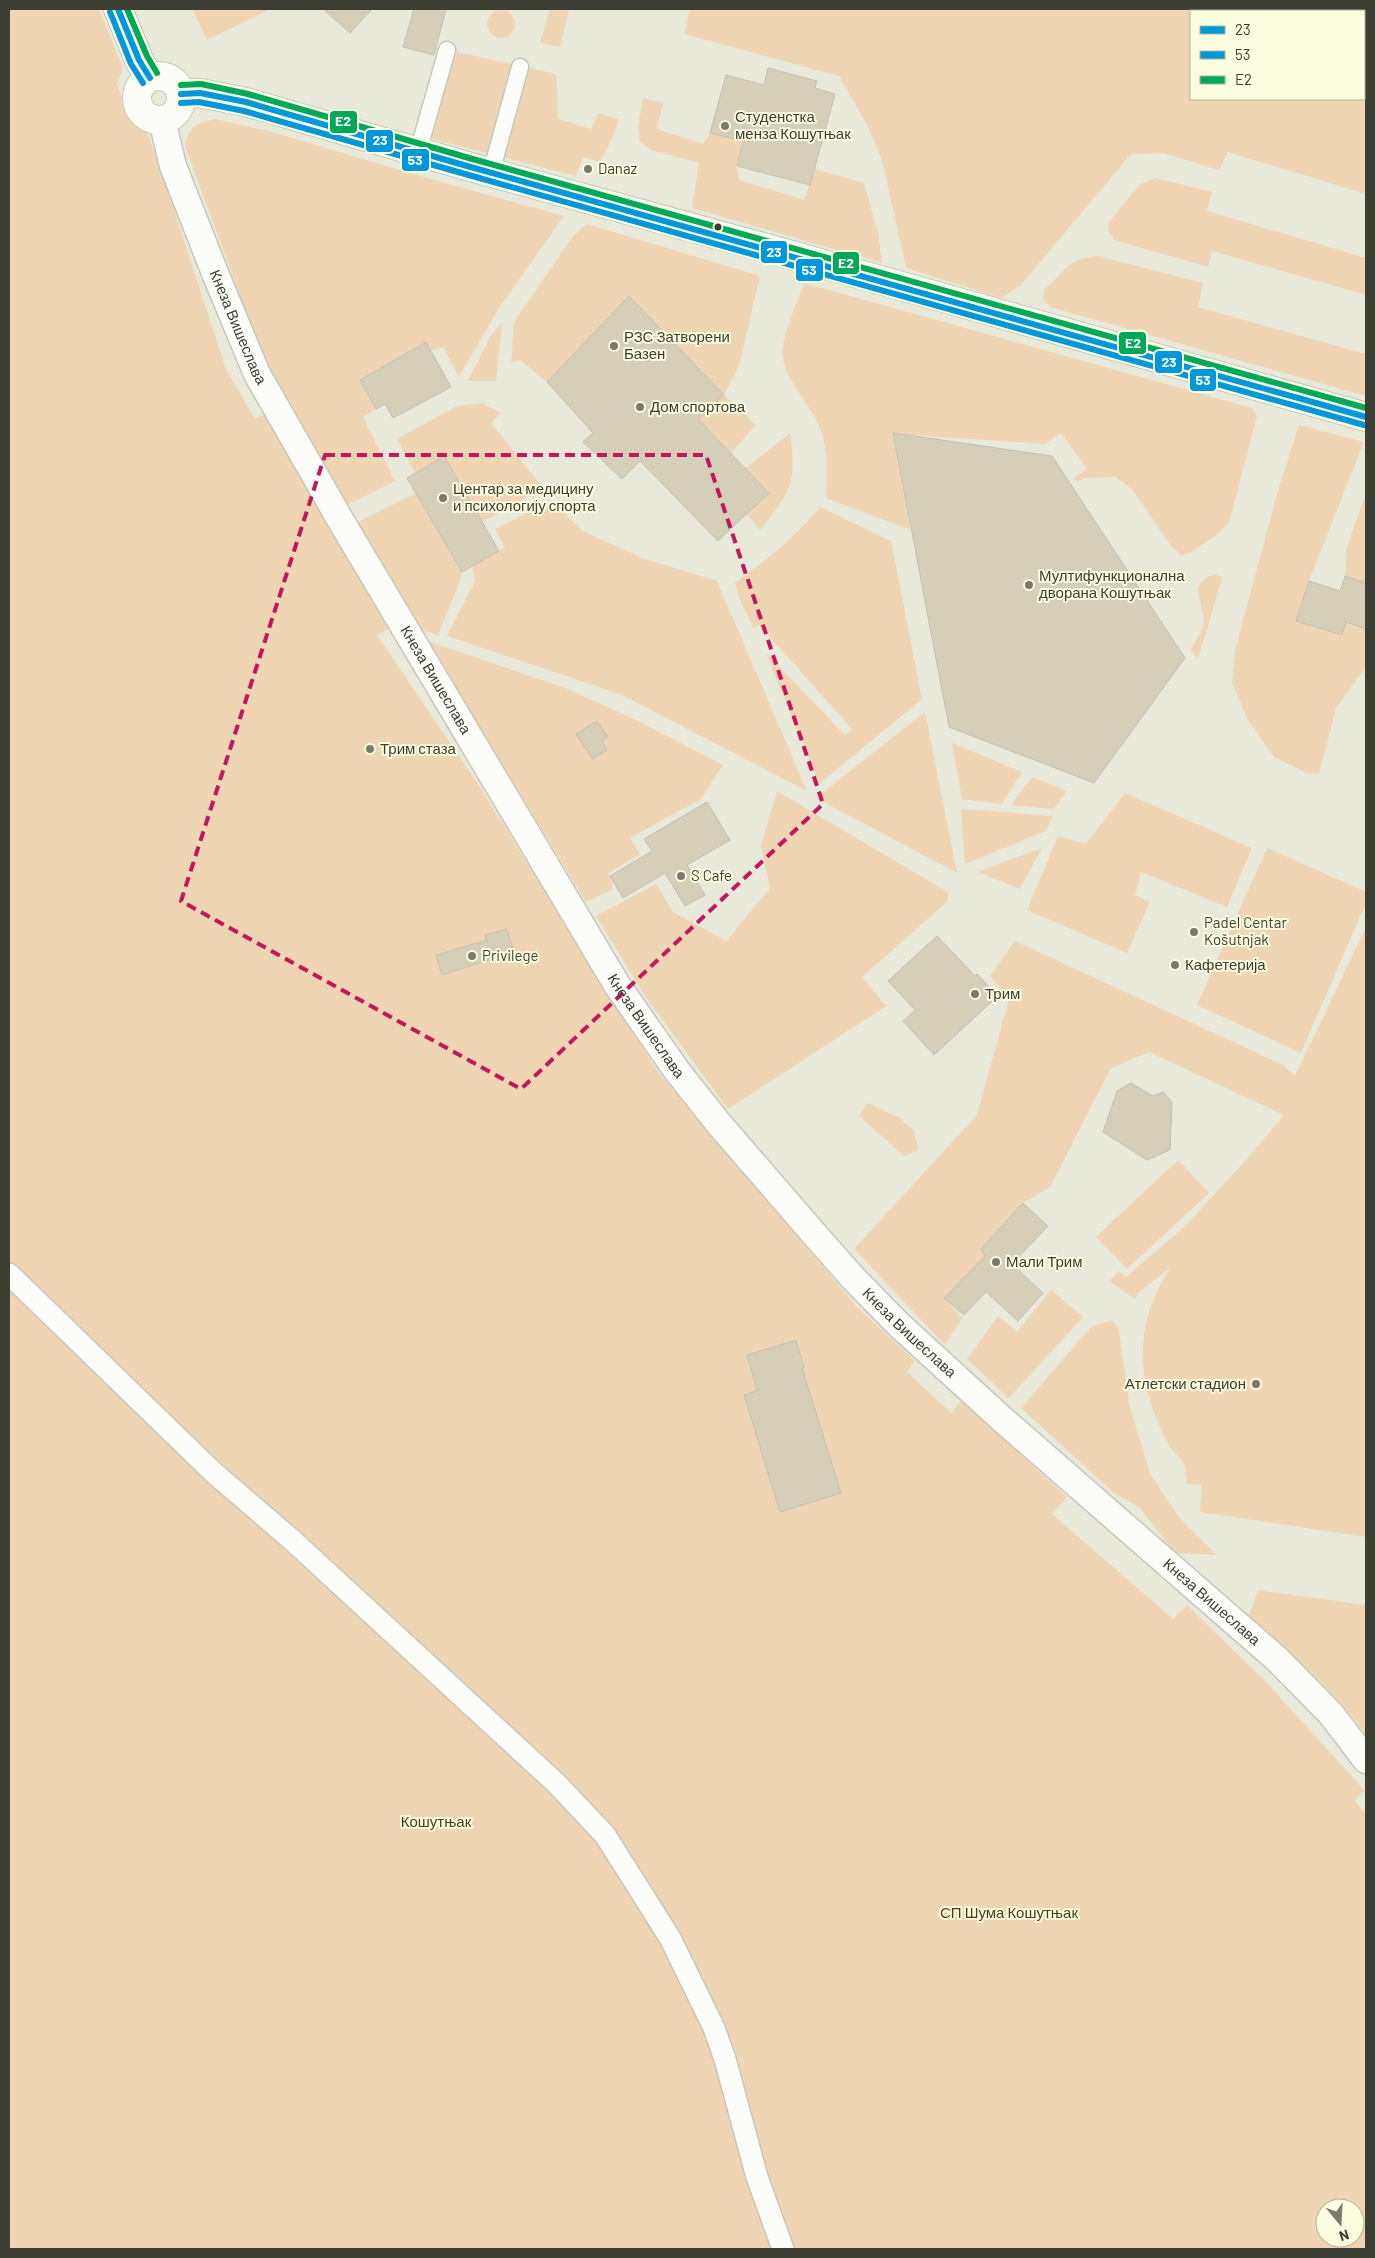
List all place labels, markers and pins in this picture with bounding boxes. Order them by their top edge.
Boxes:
place label: Студенстка менза Кошутњак [735,107,851,142]
marker: Студенстка менза Кошутњак [719,120,731,132]
place label: Danaz [598,159,638,177]
marker: Danaz [582,163,594,175]
unlabelled marker [713,222,723,232]
place label: РЗС Затворени Базен [624,327,730,362]
marker: РЗС Затворени Базен [608,340,620,352]
place label: Дом спортова [650,397,746,415]
marker: Дом спортова [634,401,646,413]
place label: Центар за медицину и психологију спорта [453,479,596,514]
marker: Центар за медицину и психологију спорта [437,492,449,504]
place label: Мултифункционална дворана Кошутњак [1039,566,1185,601]
marker: Мултифункционална дворана Кошутњак [1023,579,1035,591]
place label: Трим стаза [380,739,457,757]
marker: Трим стаза [364,743,376,755]
place label: S Cafe [691,866,732,884]
marker: S Cafe [675,870,687,882]
place label: Padel Centar Košutnjak [1204,913,1287,948]
marker: Padel Centar Košutnjak [1188,926,1200,938]
place label: Privilege [482,946,539,964]
marker: Privilege [466,950,478,962]
place label: Кафетерија [1185,955,1266,973]
marker: Кафетерија [1169,959,1181,971]
place label: Трим [985,984,1020,1002]
marker: Трим [969,988,981,1000]
place label: Мали Трим [1006,1252,1083,1270]
marker: Мали Трим [990,1256,1002,1268]
place label: Атлетски стадион [1125,1374,1246,1392]
marker: Атлетски стадион [1250,1378,1262,1390]

